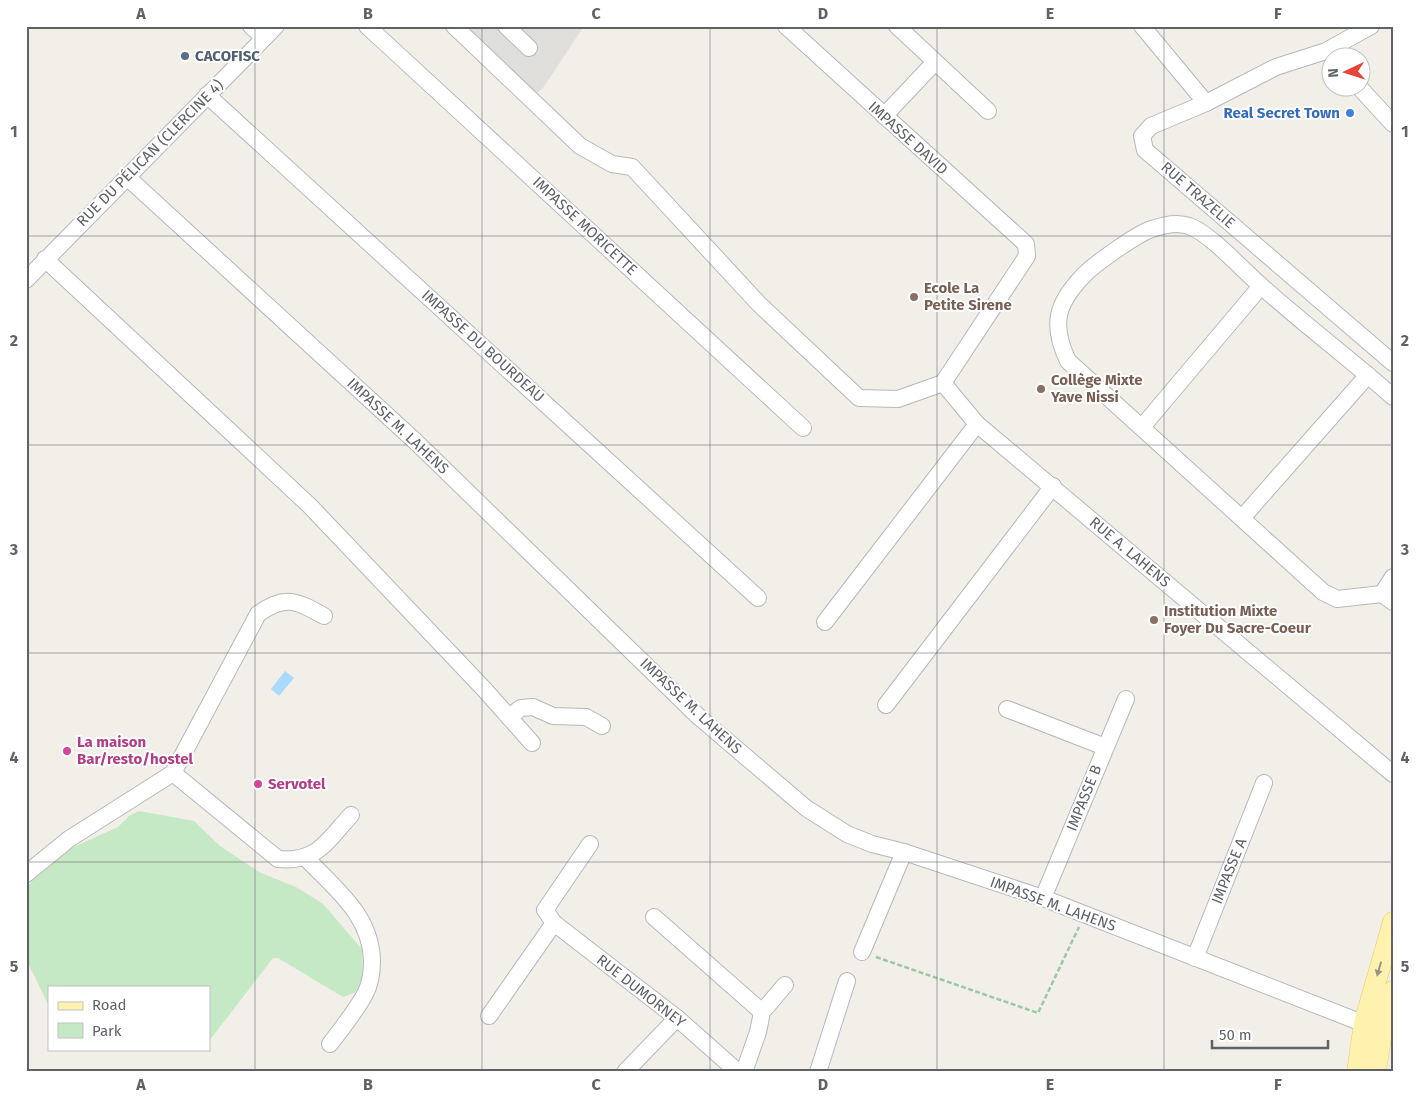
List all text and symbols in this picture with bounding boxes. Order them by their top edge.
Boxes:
text: A [135,4,146,23]
text: B [363,4,373,23]
text: C [591,4,601,23]
text: D [818,4,828,23]
text: E [1046,4,1054,23]
text: F [1274,4,1282,23]
place label: CACOFISC [195,47,260,65]
north arrow [1322,48,1372,98]
marker: CACOFISC [179,50,191,62]
text: N [1325,68,1342,78]
street label: RUE DU PÉLICAN (CLERCINE 4) [73,76,227,230]
street label: IMPASSE DAVID [864,98,952,178]
place label: Real Secret Town [1224,104,1340,122]
marker: Real Secret Town [1344,107,1356,119]
text: 1 [10,122,18,141]
text: 1 [1401,122,1409,141]
street label: RUE TRAZELIE [1157,158,1239,232]
street label: IMPASSE MORICETTE [529,173,641,279]
place label: Ecole La Petite Sirene [924,279,1012,314]
street label: IMPASSE DU BOURDEAU [418,286,548,406]
marker: Ecole La Petite Sirene [908,291,920,303]
text: 2 [10,331,18,350]
text: 2 [1401,331,1409,350]
place label: Collège Mixte Yave Nissi [1050,371,1142,406]
street label: IMPASSE M. LAHENS [343,374,453,478]
marker: Collège Mixte Yave Nissi [1035,383,1047,395]
street label: RUE A. LAHENS [1086,513,1174,591]
text: 3 [9,540,18,559]
text: 3 [1400,540,1409,559]
place label: Institution Mixte Foyer Du Sacre-Coeur [1164,602,1312,637]
marker: Institution Mixte Foyer Du Sacre-Coeur [1148,614,1160,626]
street label: IMPASSE M. LAHENS [636,654,746,758]
place label: La maison Bar/resto/hostel [77,733,194,768]
marker: La maison Bar/resto/hostel [61,745,73,757]
text: 4 [9,748,19,767]
text: 4 [1400,748,1410,767]
street label: IMPASSE B [1063,762,1105,834]
place label: Servotel [268,775,326,793]
marker: Servotel [252,778,264,790]
street label: IMPASSE A [1208,835,1250,906]
street label: IMPASSE M. LAHENS [988,873,1118,935]
street label: RUE DUMORNEY [593,951,690,1032]
text: 5 [10,957,19,976]
text: 5 [1401,957,1410,976]
one-way arrow [1374,961,1382,976]
legend [48,986,210,1050]
text: Road [92,996,127,1014]
scale bar [1212,1018,1328,1050]
text: Park [92,1022,122,1040]
text: 50 m [1219,1026,1252,1044]
text: A [135,1075,146,1094]
text: B [363,1075,373,1094]
text: C [591,1075,601,1094]
text: D [818,1075,828,1094]
text: E [1046,1075,1054,1094]
text: F [1274,1075,1282,1094]

